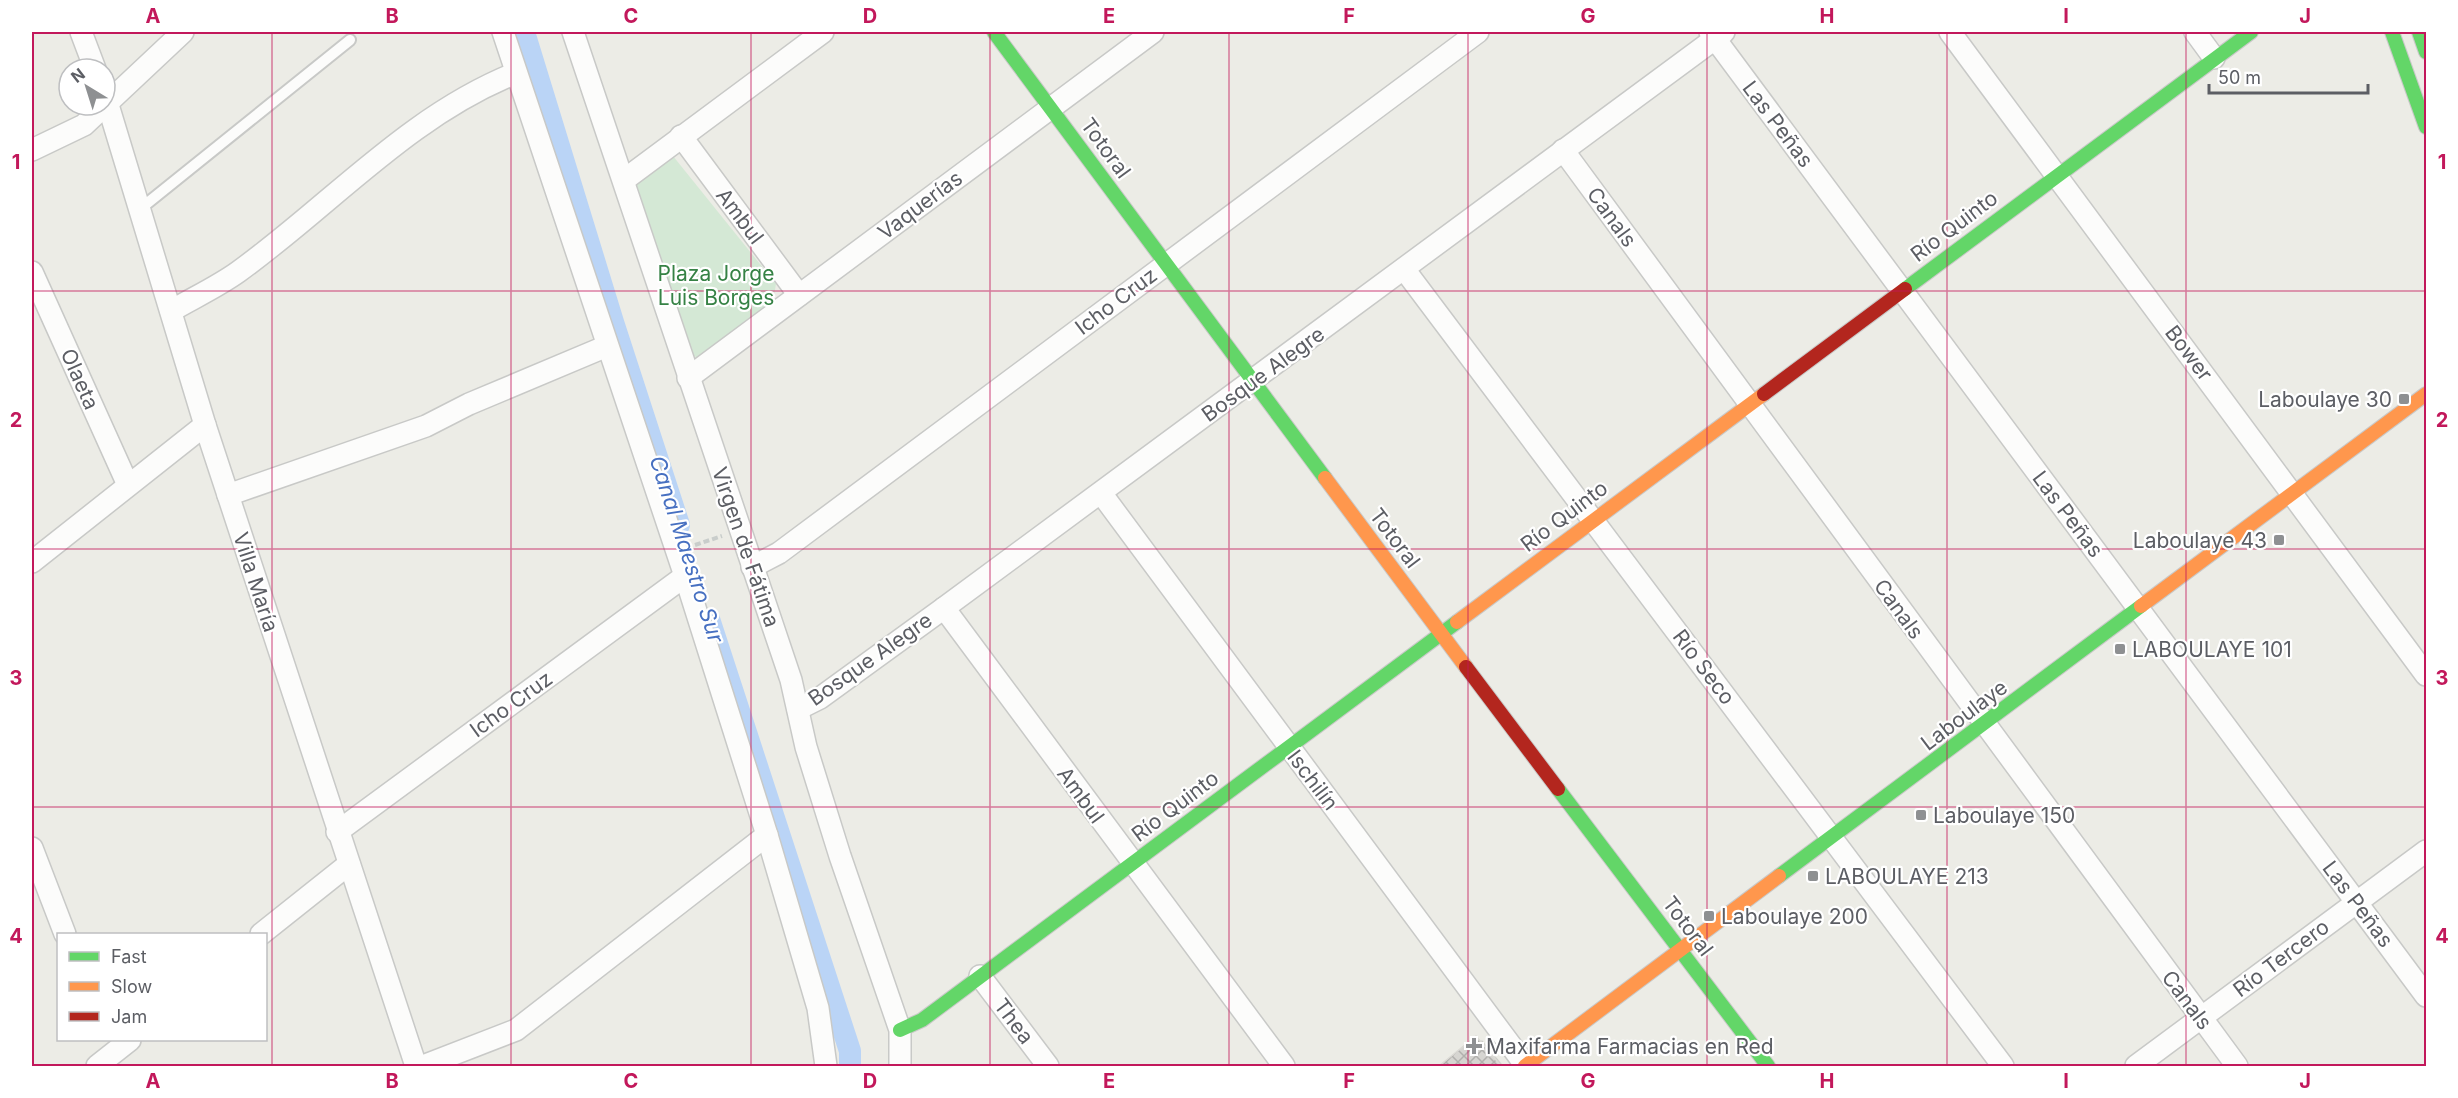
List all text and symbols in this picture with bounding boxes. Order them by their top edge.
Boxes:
text: A [146,4,161,28]
text: B [385,4,399,28]
text: C [624,4,638,28]
text: D [863,4,877,28]
text: E [1103,4,1115,28]
text: F [1343,4,1355,28]
text: G [1580,4,1596,28]
text: H [1820,4,1834,28]
text: I [2063,4,2069,28]
text: J [2299,4,2311,28]
north arrow [57,57,117,117]
scale bar [2209,57,2368,95]
text: N [67,64,89,87]
text: 50 m [2218,67,2261,88]
street label: Las Peñas [1737,76,1819,172]
street label: Totoral [1076,113,1136,183]
text: 1 [12,150,20,174]
text: 1 [2438,150,2446,174]
street label: Vaquerías [873,165,967,245]
street label: Canals [1582,182,1642,252]
street label: Ambul [711,183,769,249]
street label: Río Quinto [1906,185,2002,267]
park label: Plaza Jorge Luis Borges [658,261,774,310]
street label: Icho Cruz [1070,262,1162,340]
street label: Bower [2160,320,2218,386]
street label: Bosque Alegre [1197,321,1329,427]
street label: Olaeta [56,345,104,413]
place label: Laboulaye 30 [2258,387,2392,412]
marker: Laboulaye 30 [2397,392,2411,406]
text: 2 [10,408,22,432]
text: 2 [2436,408,2448,432]
water label: Canal Maestro Sur [644,452,730,646]
street label: Virgen de Fátima [707,464,785,630]
street label: Las Peñas [2027,466,2109,562]
street label: Río Quinto [1516,475,1612,557]
street label: Totoral [1364,503,1426,573]
place label: Laboulaye 43 [2133,528,2267,553]
street label: Villa María [228,529,284,635]
marker: Laboulaye 43 [2272,533,2286,547]
street label: Canals [1869,574,1929,644]
street label: Bosque Alegre [803,607,937,711]
street label: Río Seco [1668,625,1740,709]
place label: LABOULAYE 101 [2132,637,2292,662]
marker: LABOULAYE 101 [2113,642,2127,656]
text: 3 [10,666,22,690]
street label: Icho Cruz [465,666,557,742]
text: 3 [2436,666,2448,690]
street label: Laboulaye [1916,674,2012,756]
street label: Ischilín [1282,745,1344,815]
street label: Ambul [1052,762,1110,828]
street label: Río Quinto [1127,765,1223,847]
place label: Laboulaye 150 [1933,803,2075,828]
marker: Laboulaye 150 [1914,808,1928,822]
street label: Las Peñas [2317,856,2399,952]
place label: LABOULAYE 213 [1825,864,1989,889]
marker: LABOULAYE 213 [1806,869,1820,883]
street label: Totoral [1657,891,1719,961]
place label: Laboulaye 200 [1721,904,1868,929]
marker: Laboulaye 200 [1702,909,1716,923]
street label: Río Tercero [2228,914,2334,1002]
text: 4 [9,924,23,948]
text: 4 [2435,924,2449,948]
legend [57,933,267,1041]
text: Fast [111,946,147,967]
street label: Canals [2157,966,2217,1034]
text: Slow [111,976,152,997]
street label: Thea [989,993,1039,1049]
text: Jam [111,1006,147,1027]
place label: Maxifarma Farmacias en Red [1486,1034,1774,1059]
marker: Maxifarma Farmacias en Red [1467,1039,1481,1053]
text: A [146,1069,161,1093]
text: B [385,1069,399,1093]
text: C [624,1069,638,1093]
text: D [863,1069,877,1093]
text: E [1103,1069,1115,1093]
text: F [1343,1069,1355,1093]
text: G [1580,1069,1596,1093]
text: H [1820,1069,1834,1093]
text: I [2063,1069,2069,1093]
text: J [2299,1069,2311,1093]

